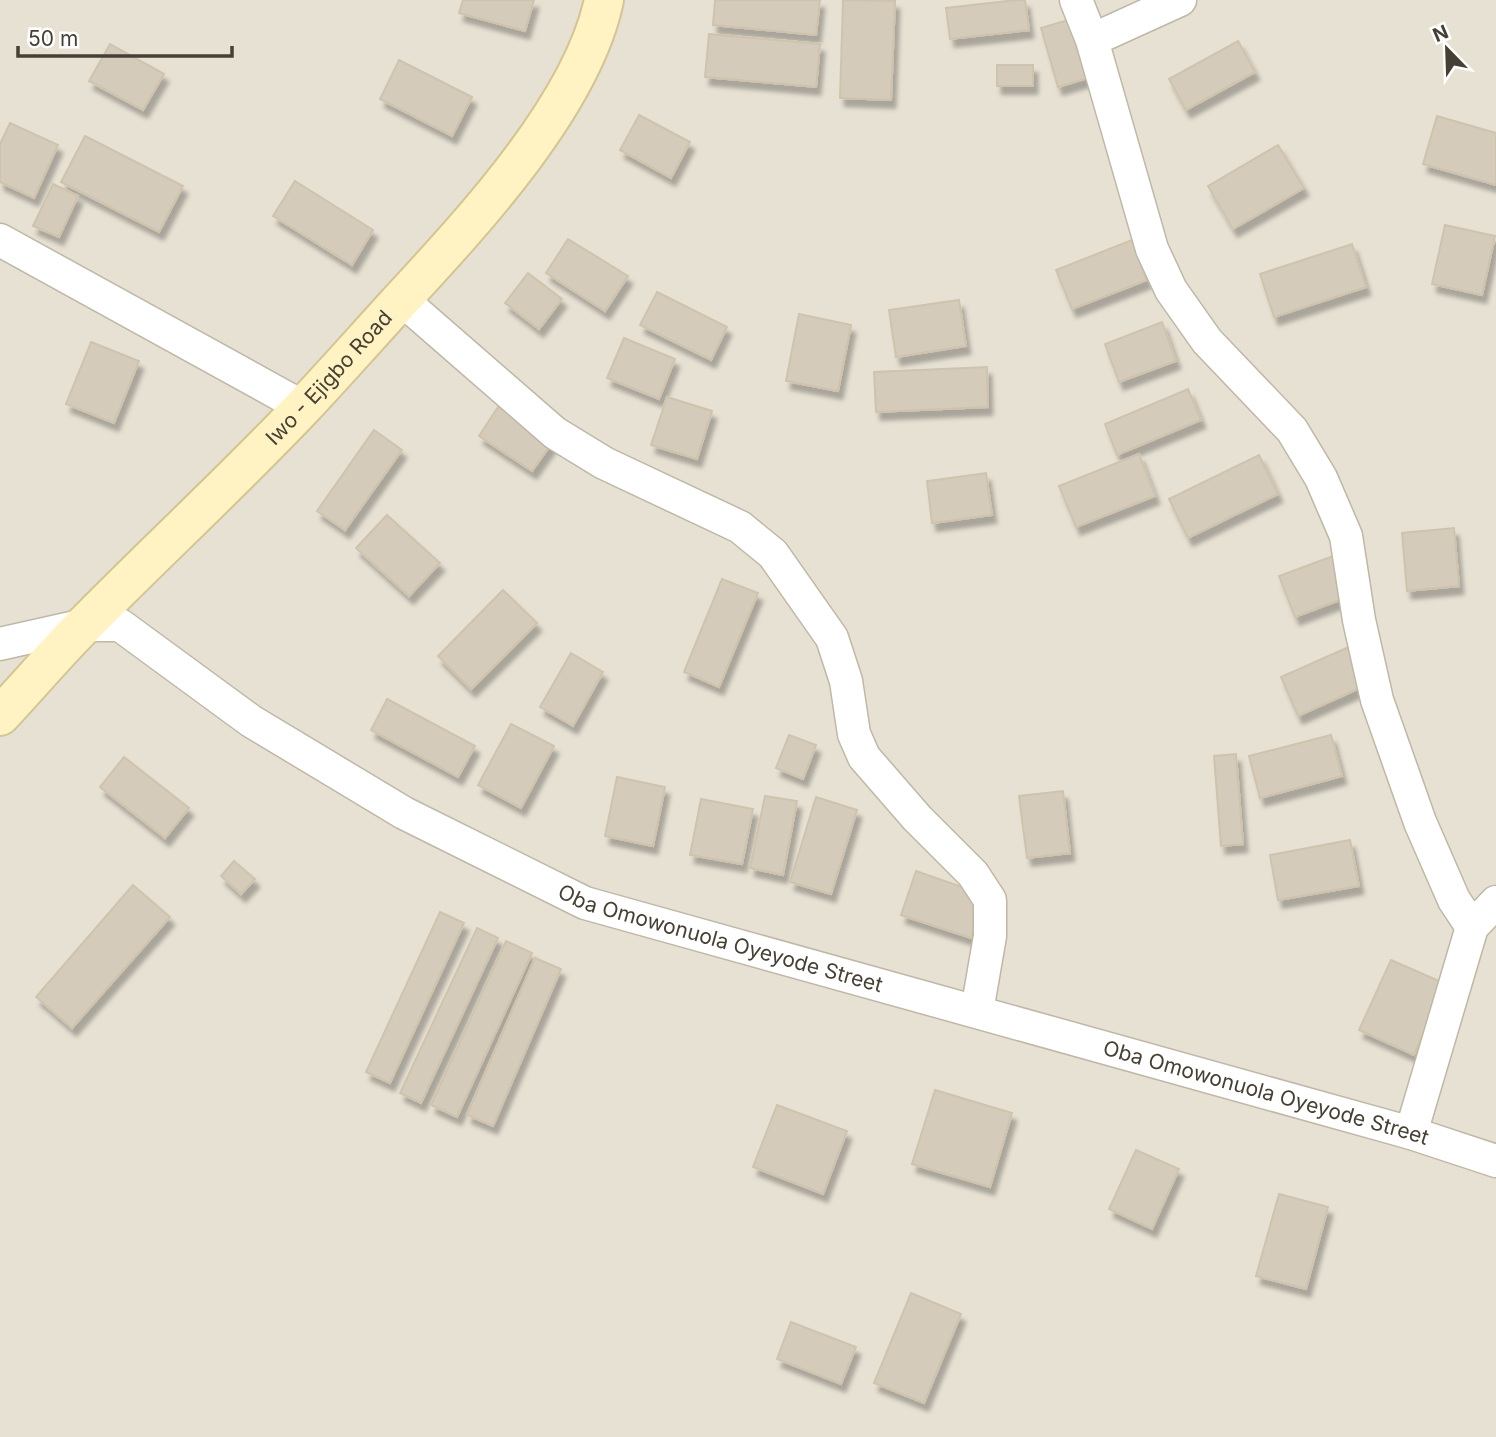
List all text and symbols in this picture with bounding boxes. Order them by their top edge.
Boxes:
scale bar [18,14,231,58]
north arrow [1412,14,1482,84]
text: N [1429,20,1452,47]
text: 50 m [28,26,78,51]
street label: Iwo - Ejigbo Road [260,305,397,450]
street label: Oba Omowonuola Oyeyode Street [554,879,886,997]
street label: Oba Omowonuola Oyeyode Street [1100,1035,1432,1150]

